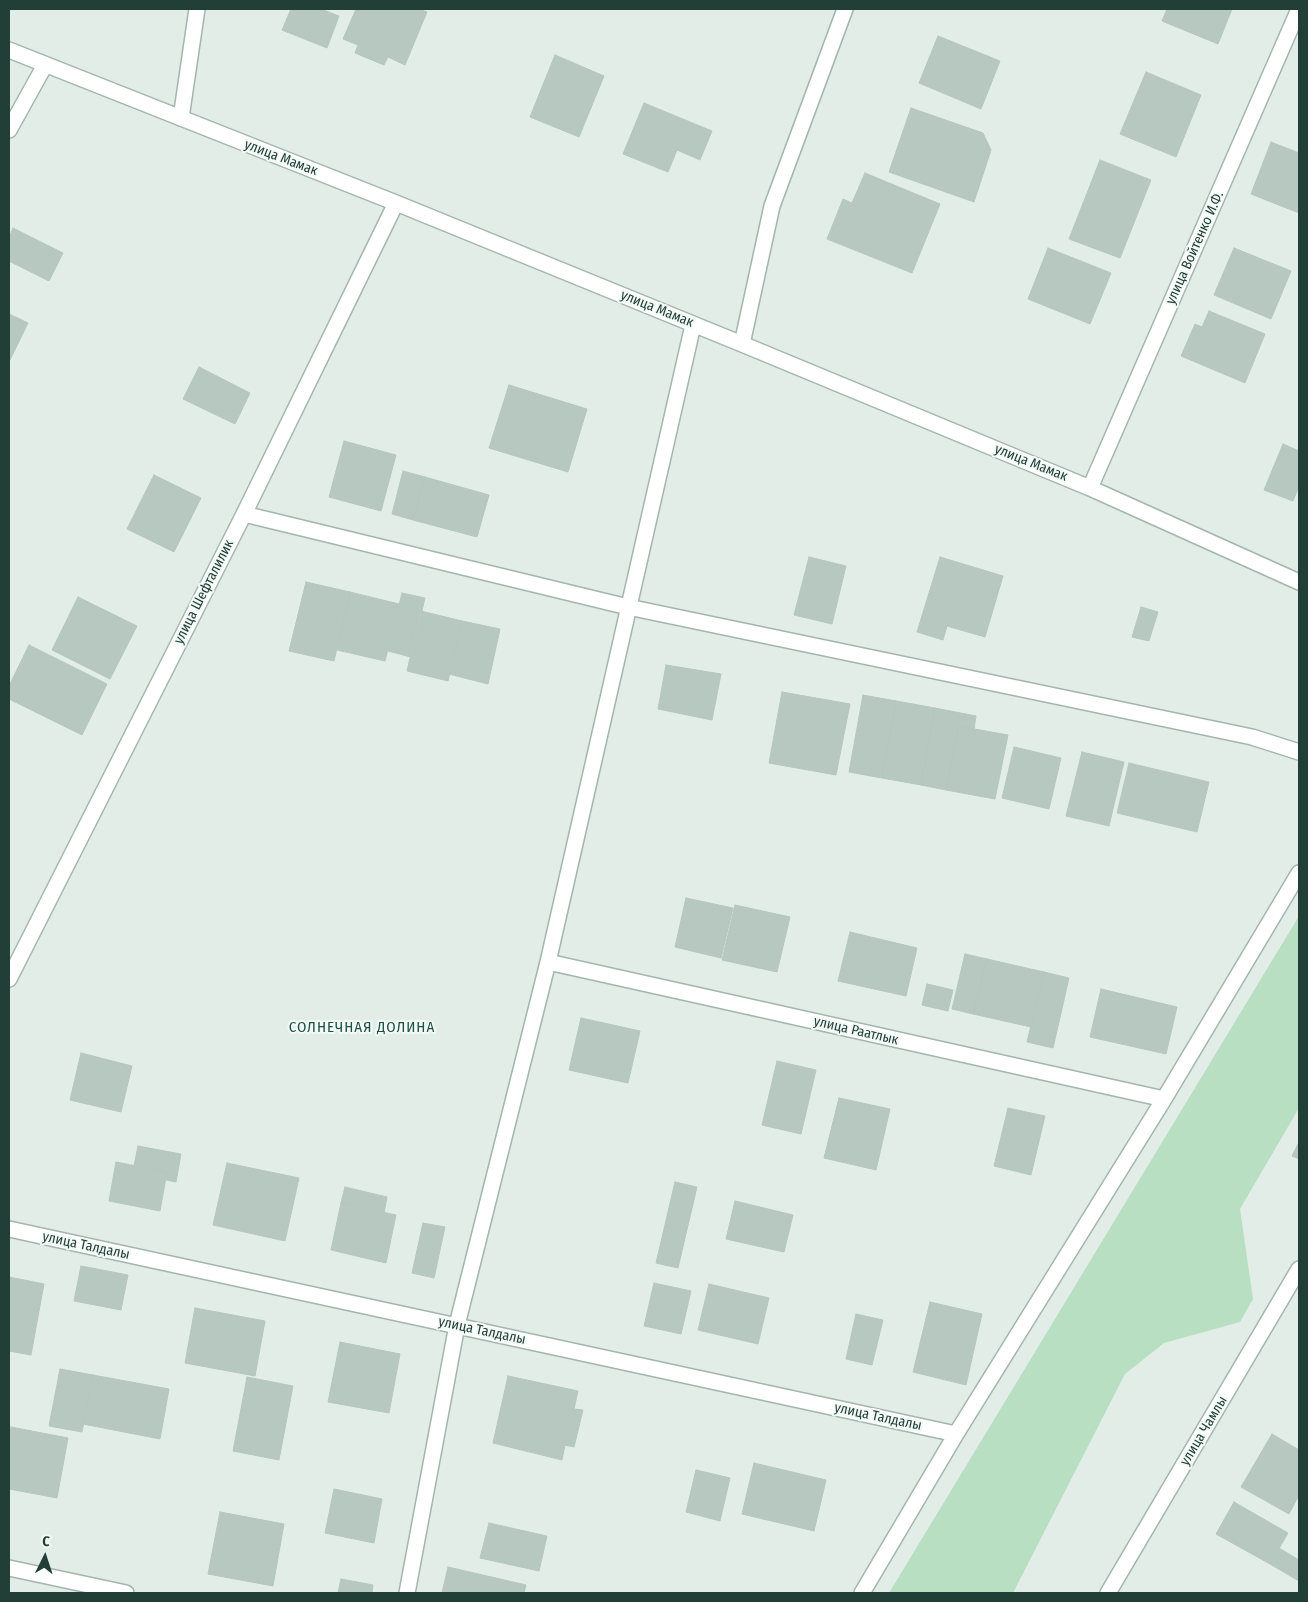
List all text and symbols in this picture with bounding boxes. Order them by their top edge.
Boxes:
street label: улица Мамак [242,136,320,180]
street label: улица Войтенко И.Ф. [1163,189,1227,307]
street label: улица Мамак [618,287,696,331]
street label: улица Мамак [992,441,1070,485]
street label: улица Шефталилик [170,537,238,647]
street label: улица Раатлык [812,1013,900,1049]
district label: СОЛНЕЧНАЯ ДОЛИНА [287,1019,437,1037]
street label: улица Талдалы [41,1229,131,1263]
street label: улица Талдалы [437,1314,527,1348]
street label: улица Чамлы [1177,1393,1231,1469]
street label: улица Талдалы [833,1400,923,1434]
north arrow [20,1532,70,1582]
text: С [42,1533,50,1550]

